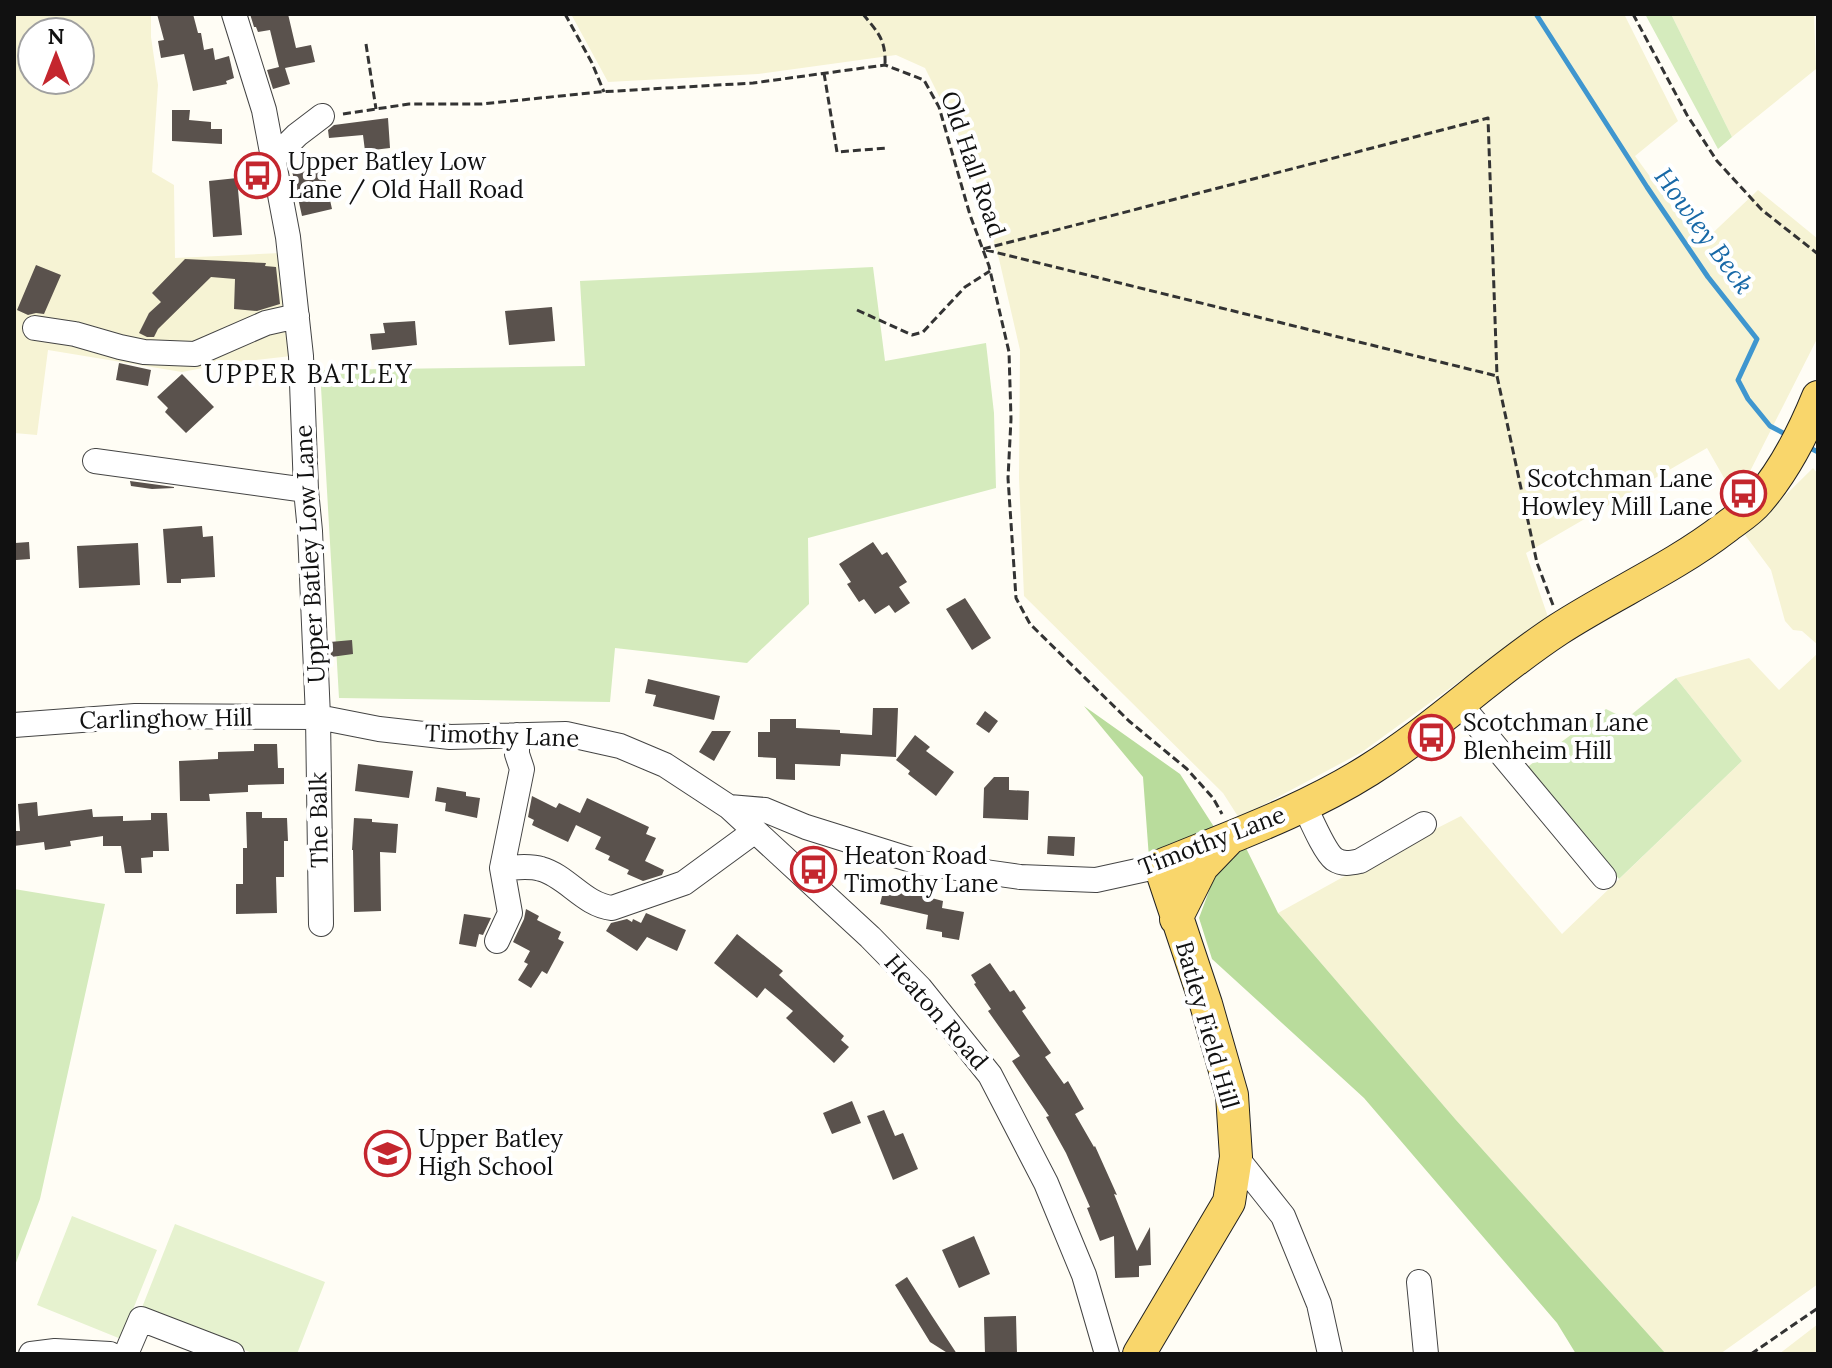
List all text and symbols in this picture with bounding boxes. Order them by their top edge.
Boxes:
north arrow [16,16,96,96]
text: N [47,22,65,50]
street label: Old Hall Road [934,87,1013,241]
place label: Upper Batley Low Lane / Old Hall Road [288,146,524,205]
bus stop icon: Upper Batley Low Lane / Old Hall Road [233,152,281,200]
water label: Howley Beck [1647,161,1761,300]
district label: UPPER BATLEY [204,357,414,390]
street label: Upper Batley Low Lane [287,424,332,684]
place label: Scotchman Lane Howley Mill Lane [1521,463,1713,522]
bus stop icon: Scotchman Lane Howley Mill Lane [1720,469,1768,517]
street label: Carlinghow Hill [79,701,253,736]
place label: Scotchman Lane Blenheim Hill [1463,707,1649,766]
bus stop icon: Scotchman Lane Blenheim Hill [1408,713,1456,761]
street label: Timothy Lane [424,717,580,754]
street label: The Balk [302,772,335,868]
street label: Timothy Lane [1134,798,1289,883]
place label: Heaton Road Timothy Lane [844,840,998,899]
bus stop icon: Heaton Road Timothy Lane [789,846,837,894]
street label: Batley Field Hill [1169,937,1246,1112]
street label: Heaton Road [878,947,995,1076]
place label: Upper Batley High School [418,1123,563,1182]
school or university icon: Upper Batley High School [363,1129,411,1177]

